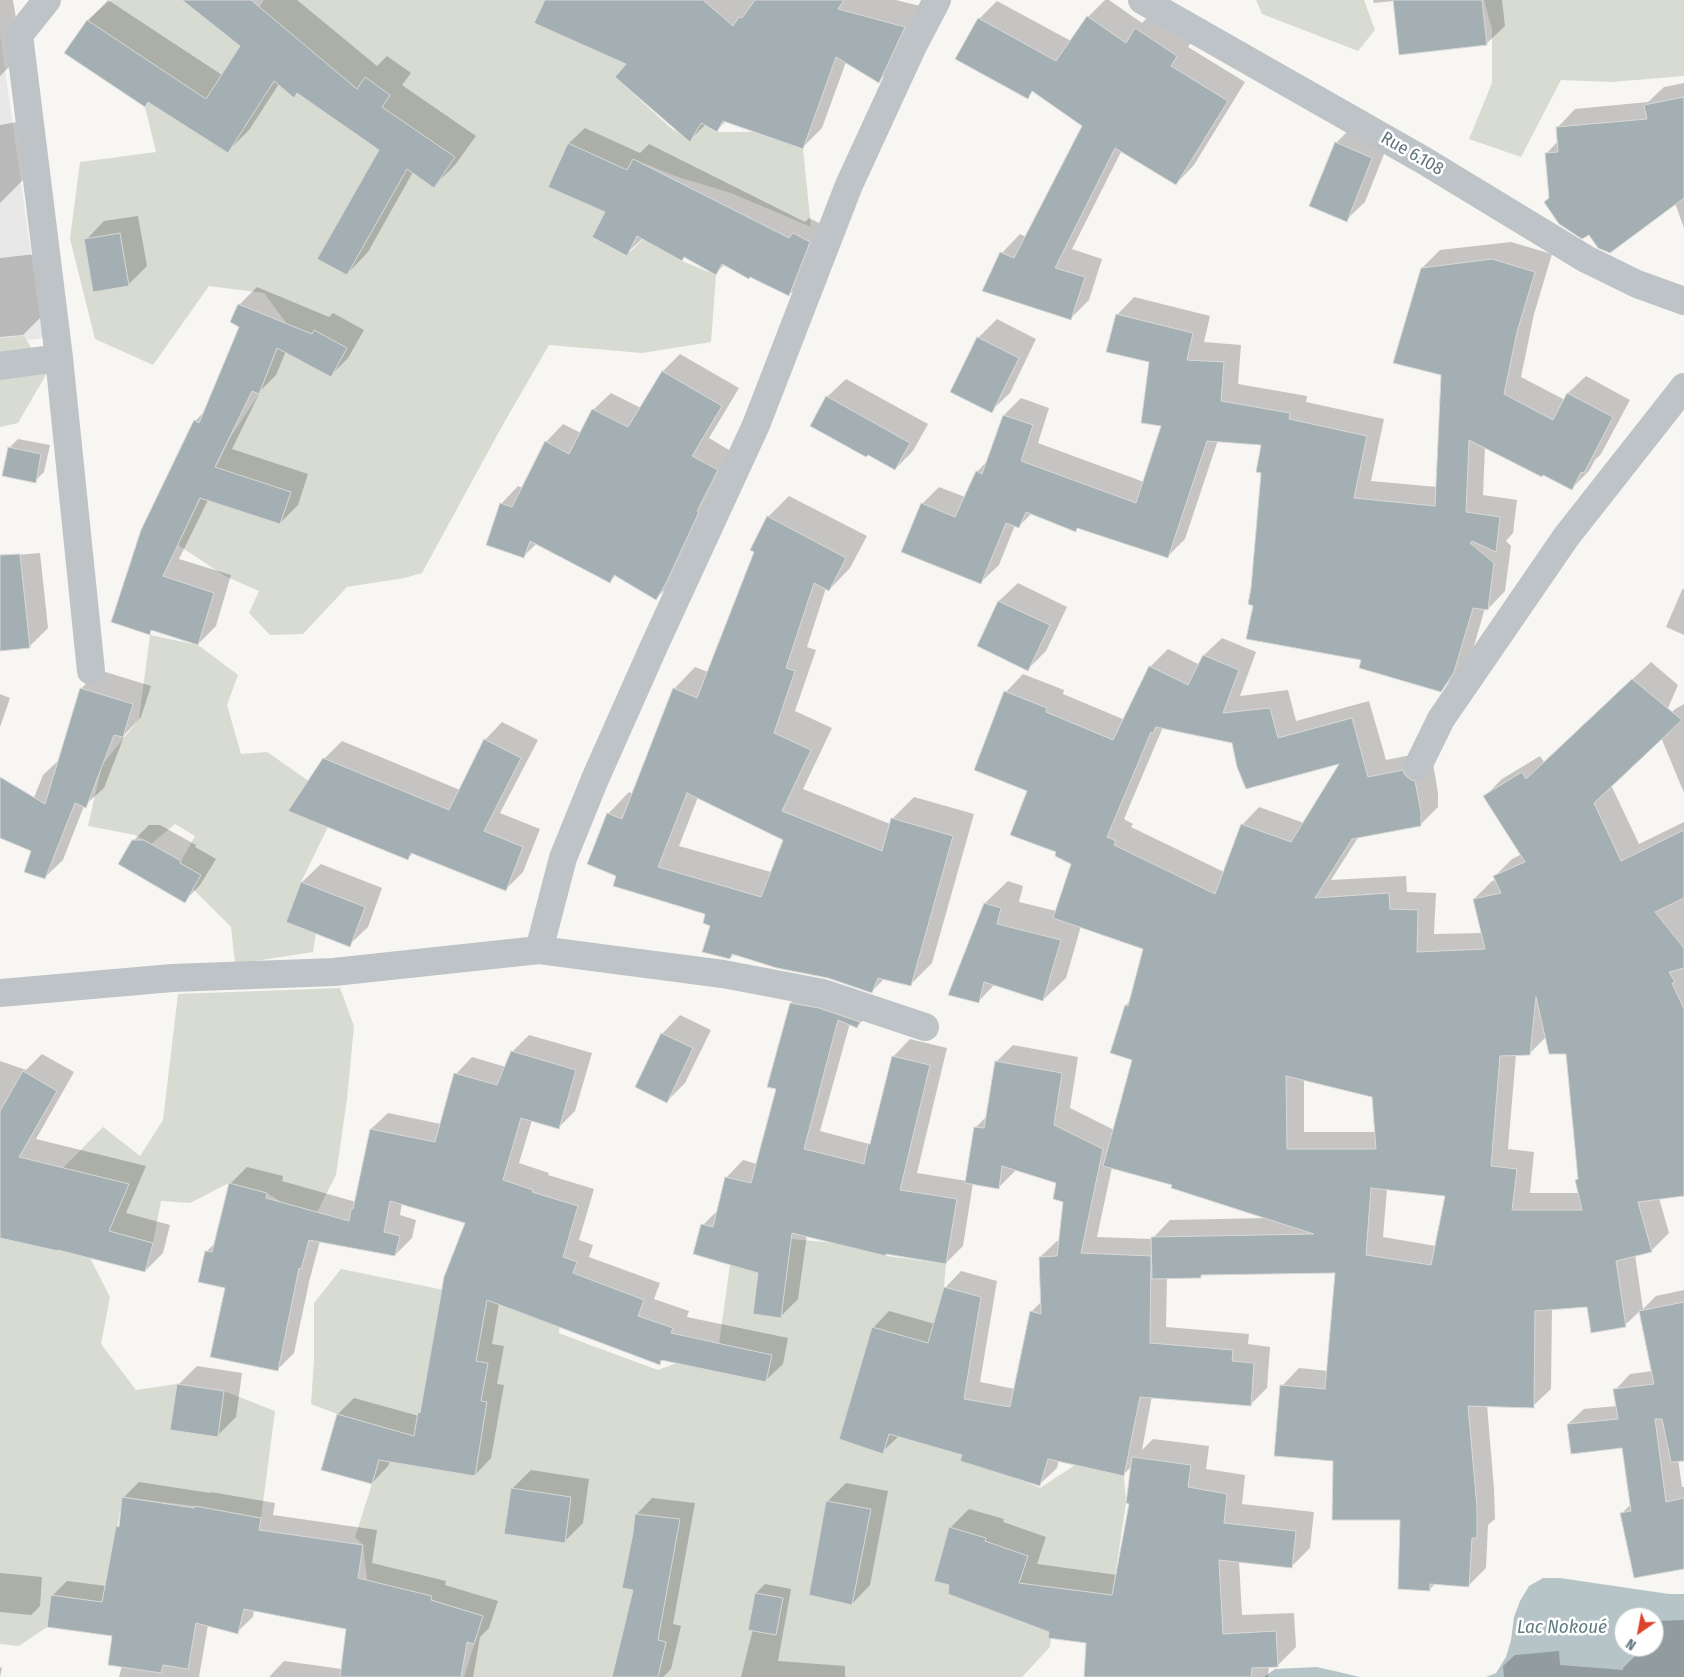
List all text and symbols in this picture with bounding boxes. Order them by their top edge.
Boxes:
street label: Rue 6.108 [1377,127,1447,181]
north arrow [1614,1607,1664,1657]
water label: Lac Nokoué [1517,1617,1607,1639]
text: N [1623,1635,1639,1654]

